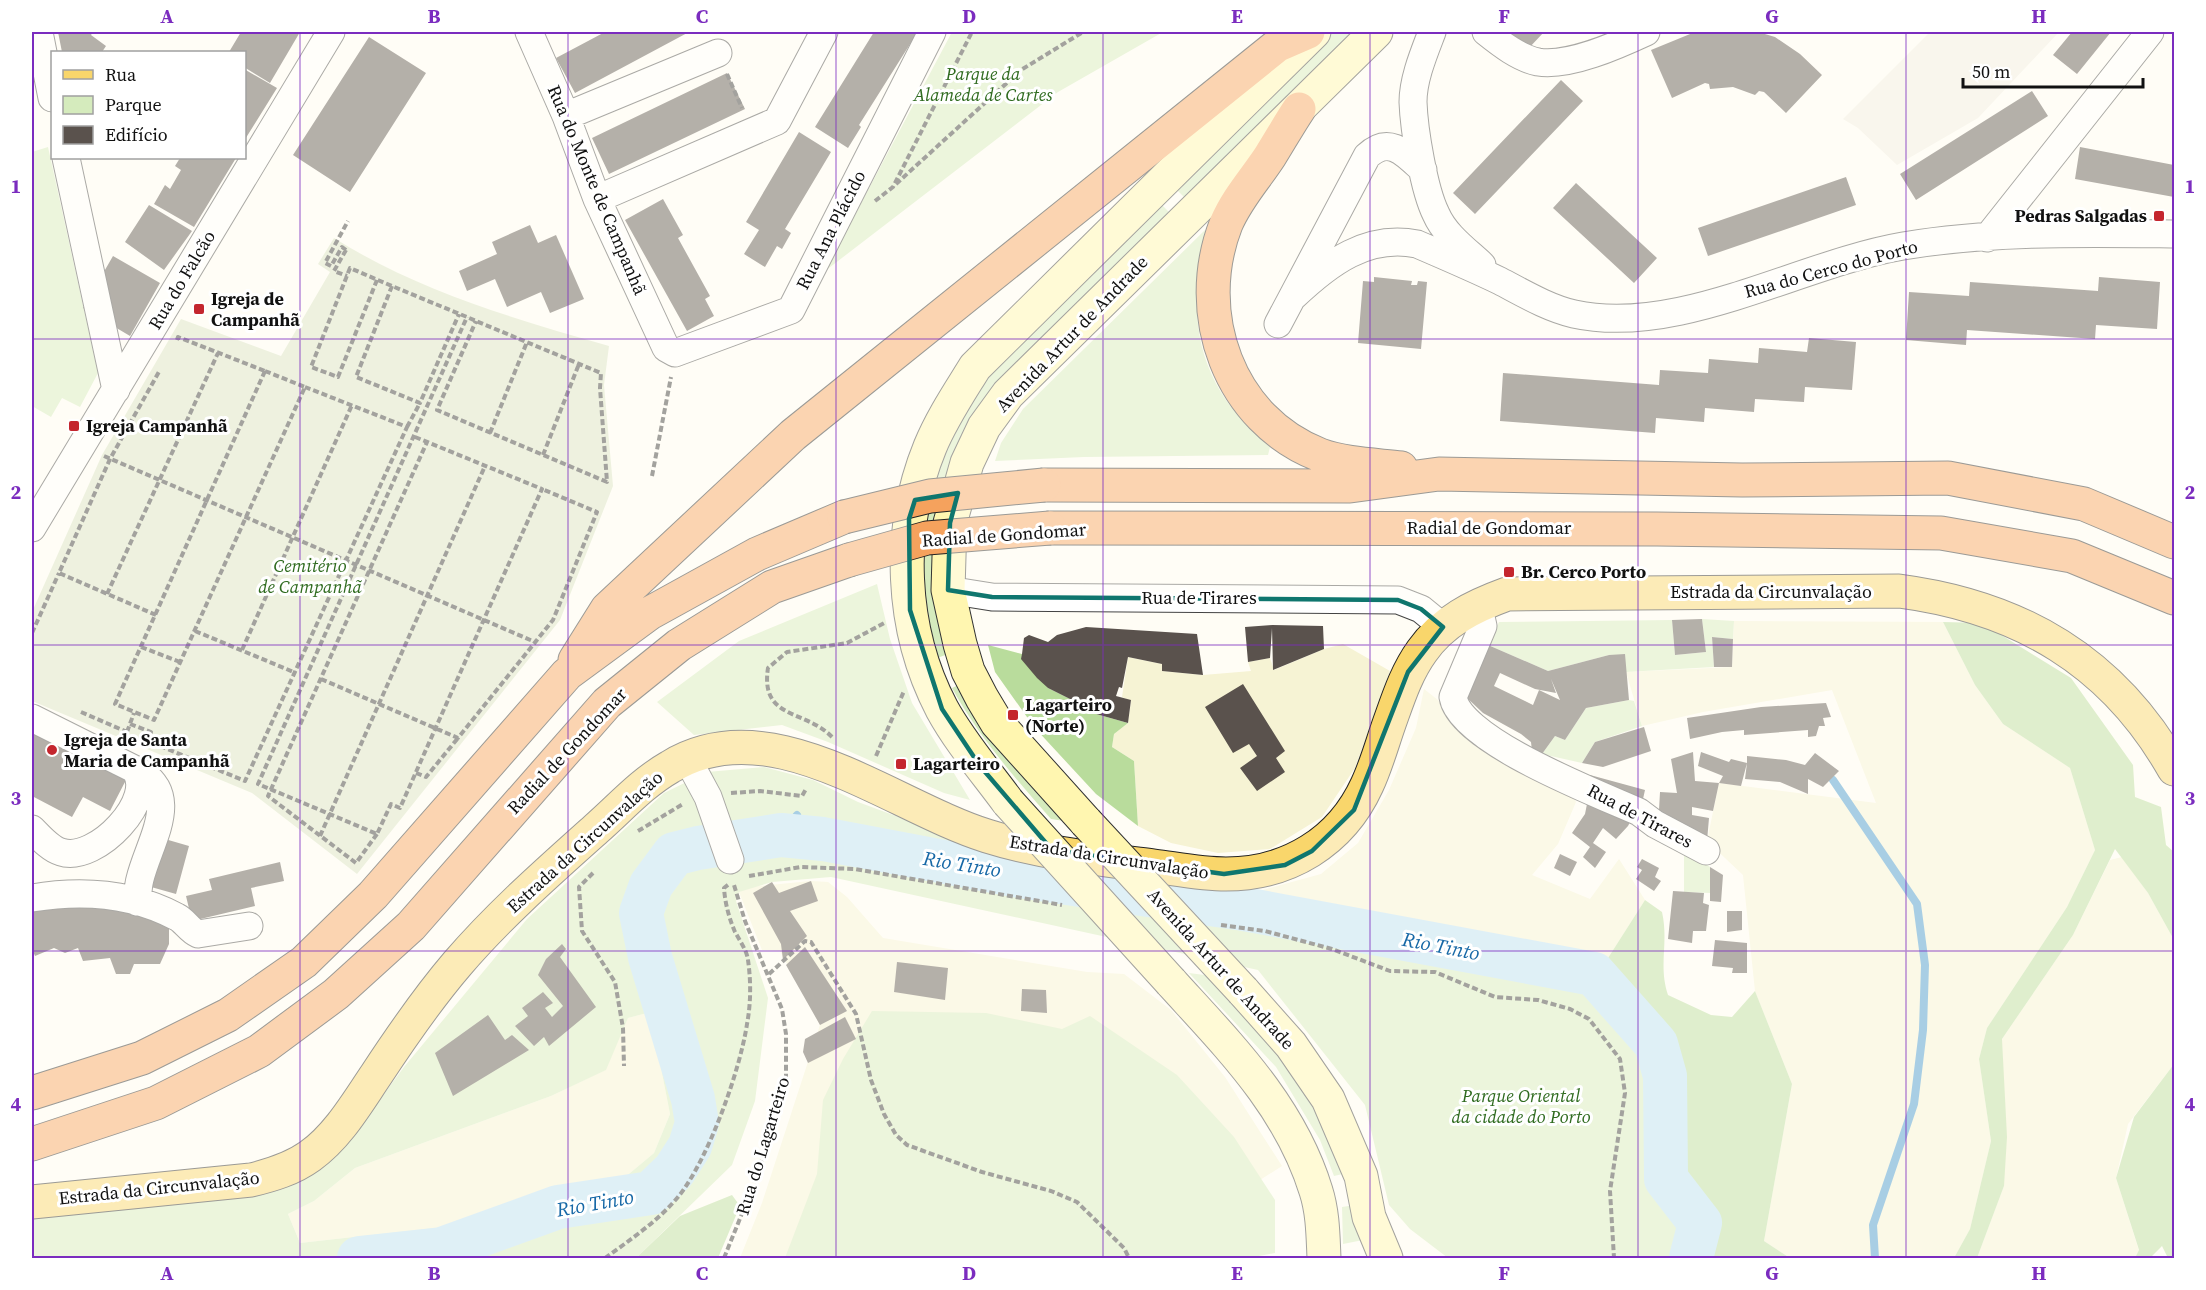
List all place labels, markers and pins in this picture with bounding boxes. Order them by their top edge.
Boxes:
place label: Pedras Salgadas [2015,203,2147,228]
marker: Pedras Salgadas [2152,209,2166,223]
place label: Igreja de Campanhã [211,286,300,332]
marker: Igreja de Campanhã [192,302,206,316]
place label: Igreja Campanhã [86,413,228,438]
marker: Igreja Campanhã [67,419,81,433]
place label: Br. Cerco Porto [1521,559,1646,584]
marker: Br. Cerco Porto [1502,565,1516,579]
place label: Lagarteiro (Norte) [1025,692,1112,738]
marker: Lagarteiro (Norte) [1006,708,1020,722]
place label: Igreja de Santa Maria de Campanhã [64,727,230,773]
marker: Igreja de Santa Maria de Campanhã [45,743,59,757]
place label: Lagarteiro [913,751,1000,776]
marker: Lagarteiro [894,757,908,771]

